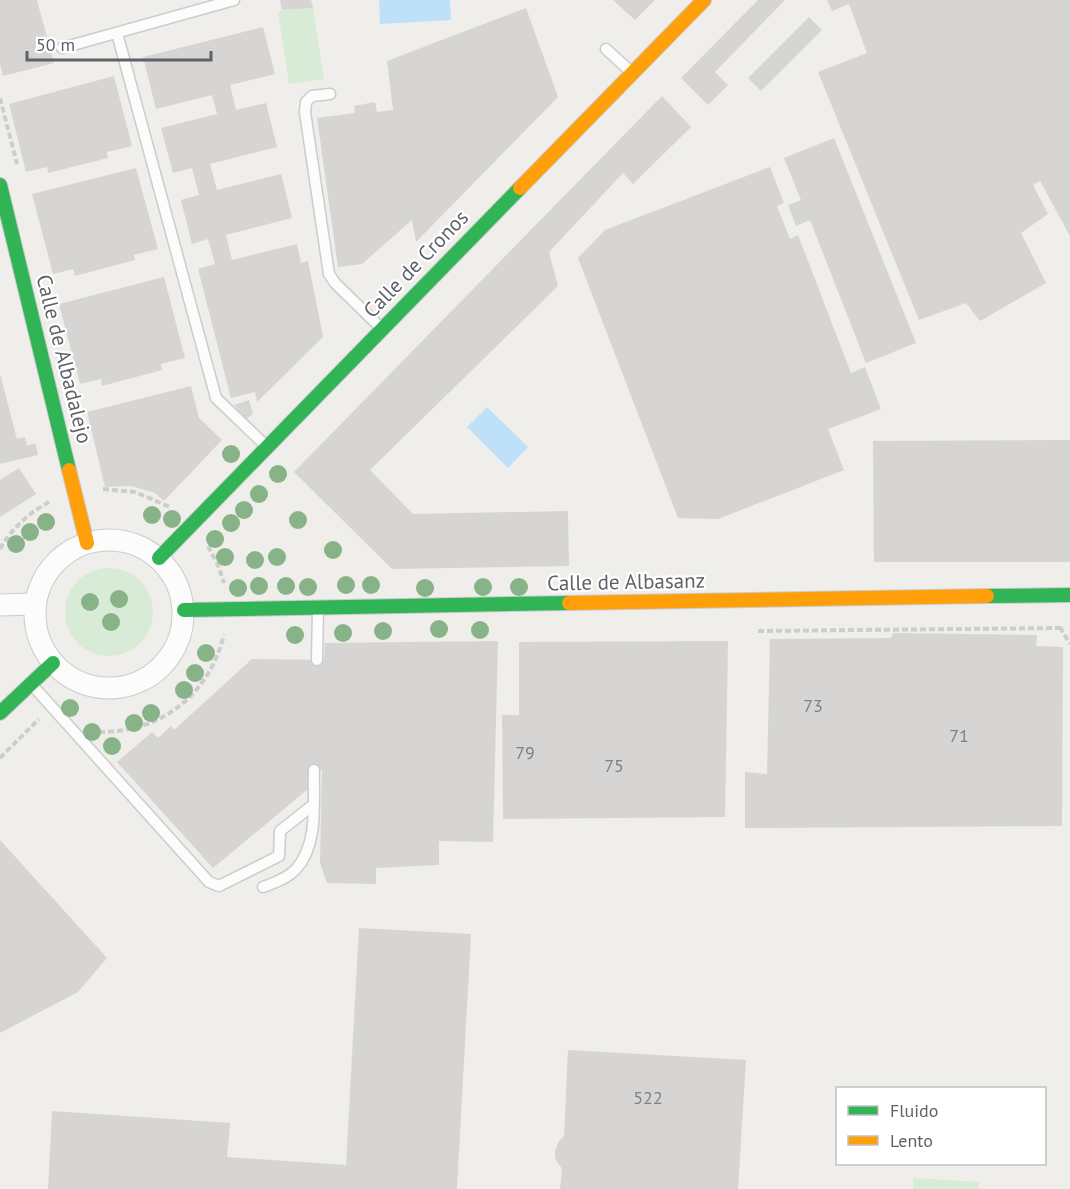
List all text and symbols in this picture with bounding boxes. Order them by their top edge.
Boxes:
scale bar [27,24,212,62]
text: 50 m [36,33,75,56]
street label: Calle de Cronos [357,204,474,323]
street label: Calle de Albadalejo [30,272,99,446]
street label: Calle de Albasanz [547,567,705,596]
house number: 73 [803,694,823,717]
house number: 71 [949,724,969,747]
house number: 79 [515,741,535,764]
house number: 75 [604,754,624,777]
house number: 522 [633,1086,663,1109]
legend [836,1087,1046,1165]
text: Fluido [890,1099,938,1122]
text: Lento [890,1129,933,1152]

